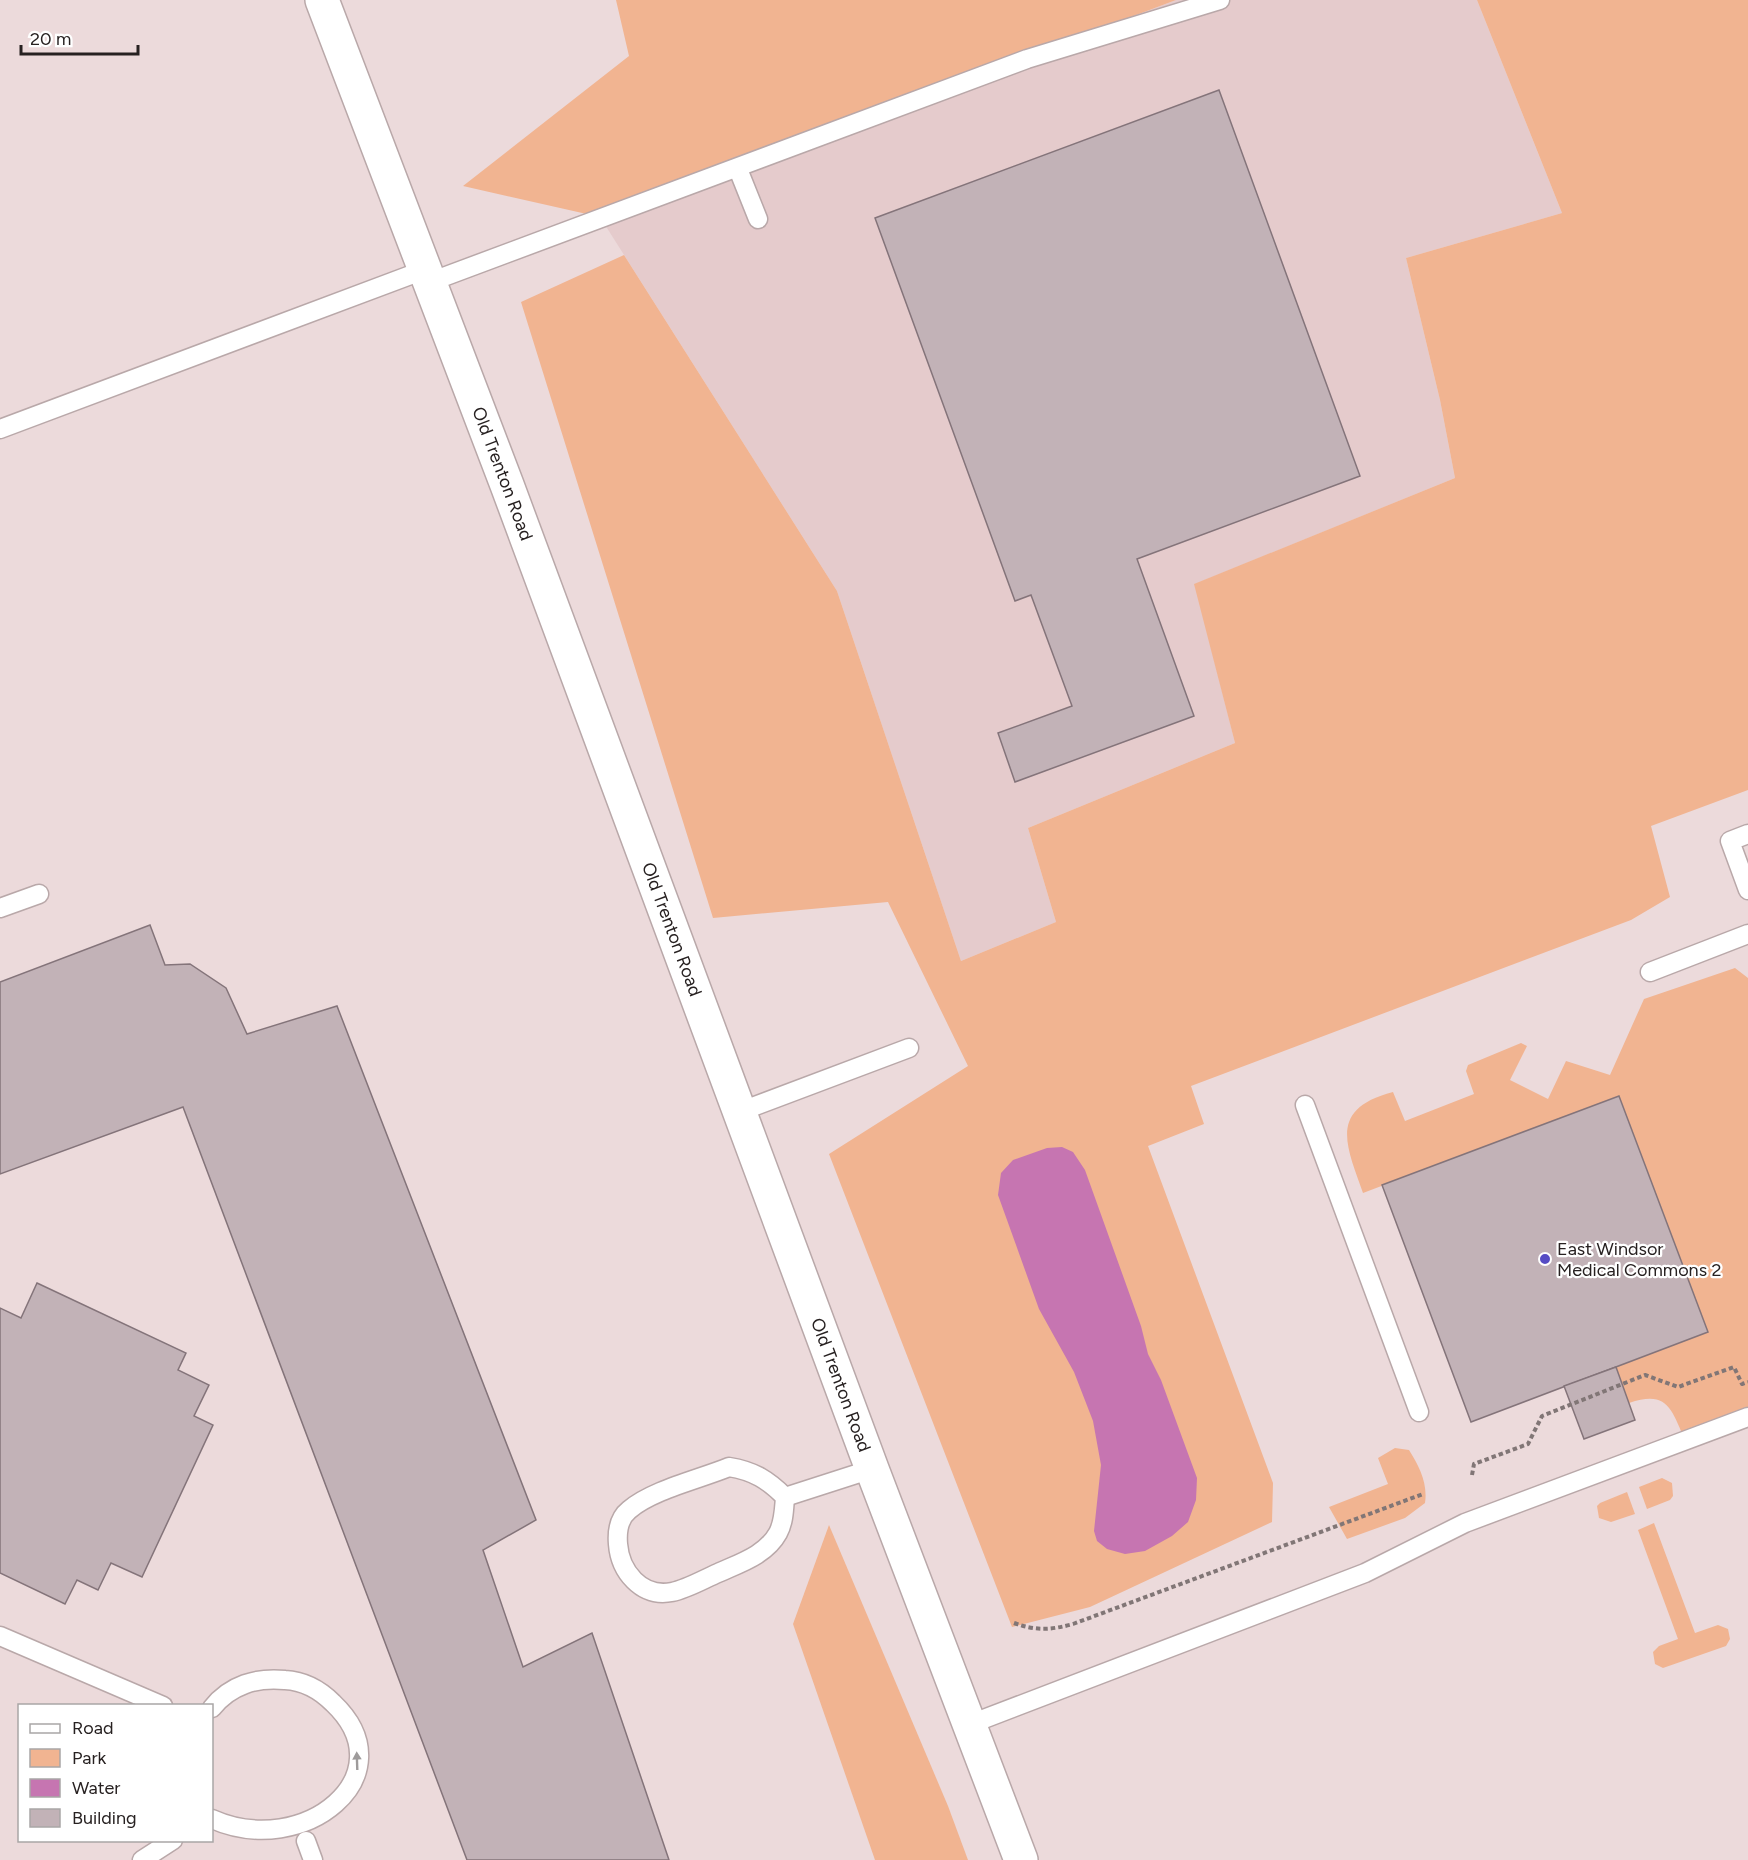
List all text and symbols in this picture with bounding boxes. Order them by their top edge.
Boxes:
scale bar [21,18,138,56]
text: 20 m [30,28,71,50]
street label: Old Trenton Road [467,404,538,544]
street label: Old Trenton Road [637,859,707,999]
place label: East Windsor Medical Commons 2 [1557,1238,1722,1281]
marker: East Windsor Medical Commons 2 [1538,1252,1552,1266]
street label: Old Trenton Road [806,1315,876,1455]
legend [18,1704,213,1842]
text: Road [72,1717,113,1739]
text: Park [72,1747,107,1769]
one-way arrow [353,1751,362,1770]
text: Water [72,1777,120,1799]
text: Building [72,1807,137,1829]

